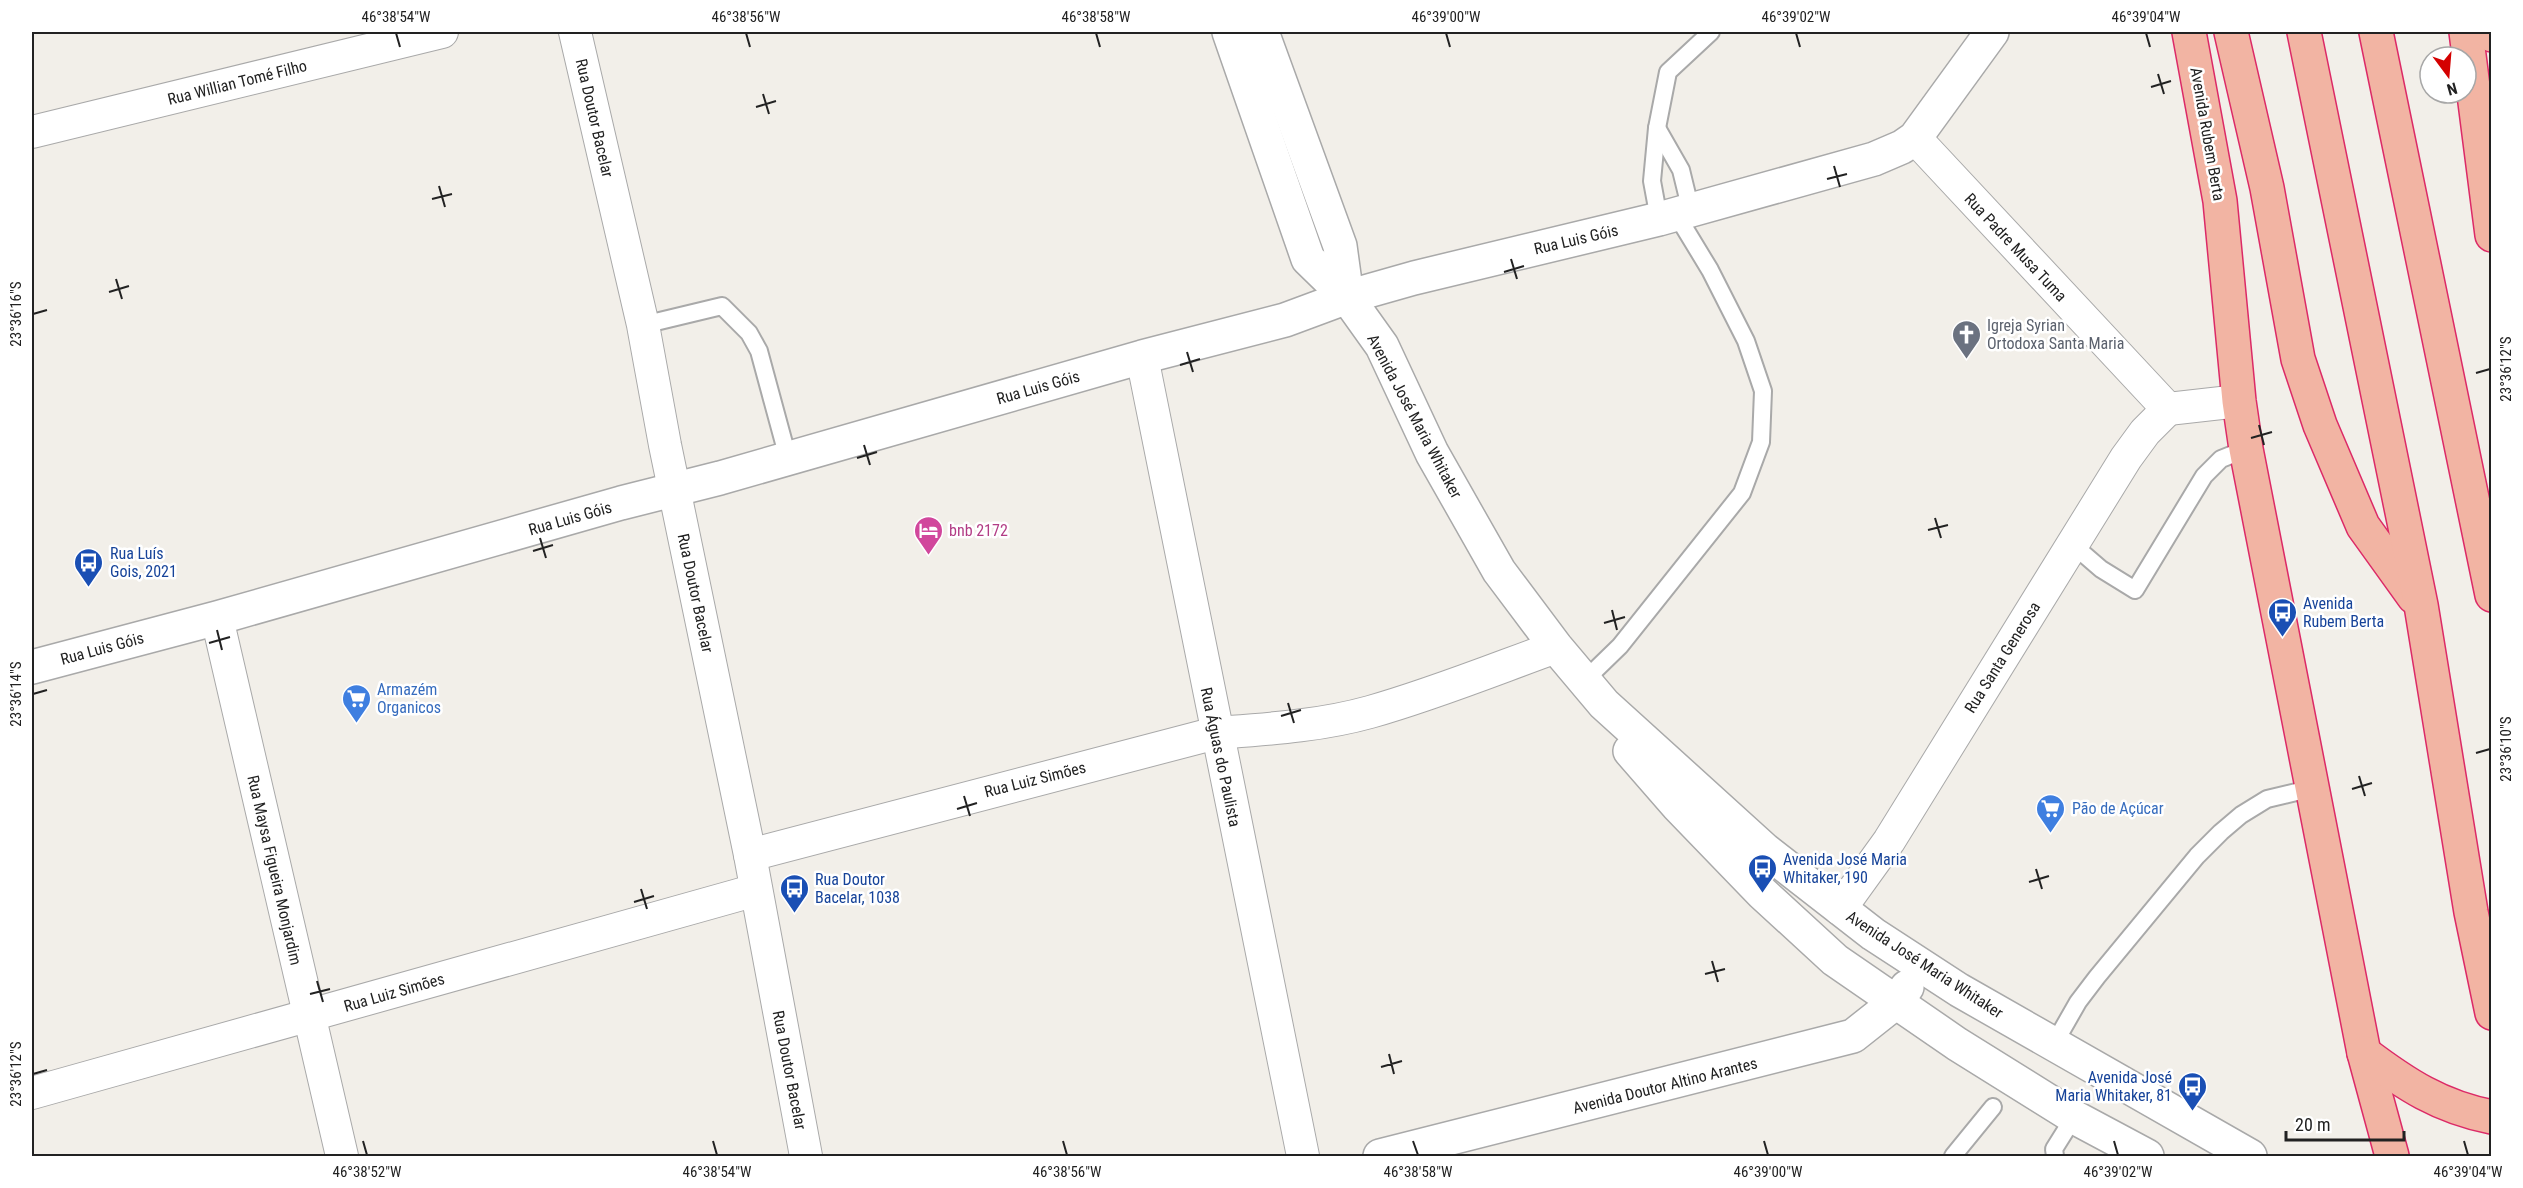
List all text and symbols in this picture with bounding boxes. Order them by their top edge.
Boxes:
text: 46°38'54"W [362,8,431,26]
text: 46°38'56"W [712,8,781,26]
text: 46°38'58"W [1062,8,1131,26]
text: 46°39'00"W [1412,8,1481,26]
text: 46°39'02"W [1762,8,1831,26]
text: 46°39'04"W [2112,8,2181,26]
north arrow [2418,45,2478,105]
street label: Rua Willian Tomé Filho [166,56,309,109]
street label: Rua Doutor Bacelar [572,57,617,179]
street label: Avenida Rubem Berta [2186,66,2229,202]
text: N [2445,78,2459,99]
street label: Rua Padre Musa Tuma [1961,189,2071,305]
street label: Rua Luis Góis [1532,221,1620,258]
text: 23°36'16"S [7,281,25,347]
place label: Igreja Syrian Ortodoxa Santa Maria [1987,316,2124,353]
church icon: Igreja Syrian Ortodoxa Santa Maria [1950,318,1982,360]
street label: Avenida José Maria Whitaker [1363,331,1466,502]
text: 23°36'12"S [2497,336,2515,402]
street label: Rua Luis Góis [994,367,1082,408]
street label: Rua Luis Góis [526,498,614,539]
hotel icon: bnb 2172 [912,514,944,556]
place label: bnb 2172 [949,521,1008,540]
street label: Rua Doutor Bacelar [674,532,717,654]
place label: Rua Luís Gois, 2021 [110,544,177,581]
bus stop icon: Rua Luís Gois, 2021 [73,546,105,588]
place label: Avenida Rubem Berta [2303,594,2384,631]
bus stop icon: Avenida Rubem Berta [2266,596,2298,638]
street label: Rua Santa Generosa [1961,598,2044,716]
street label: Rua Luis Góis [58,628,146,669]
text: 23°36'14"S [7,661,25,727]
place label: Armazém Organicos [377,680,441,717]
supermarket icon: Armazém Organicos [340,682,372,724]
street label: Rua Águas do Paulista [1196,686,1245,828]
text: 23°36'10"S [2497,716,2515,782]
street label: Rua Luiz Simões [982,758,1088,801]
street label: Rua Maysa Figueira Monjardim [243,773,306,967]
supermarket icon: Pão de Açúcar [2035,792,2067,834]
place label: Pão de Açúcar [2072,799,2164,818]
place label: Avenida José Maria Whitaker, 190 [1783,850,1907,887]
bus stop icon: Avenida José Maria Whitaker, 190 [1746,852,1778,894]
place label: Rua Doutor Bacelar, 1038 [815,870,900,907]
bus stop icon: Rua Doutor Bacelar, 1038 [778,872,810,914]
street label: Avenida José Maria Whitaker [1843,907,2007,1022]
street label: Rua Luiz Simões [342,969,447,1016]
street label: Rua Doutor Bacelar [769,1009,810,1131]
text: 23°36'12"S [7,1041,25,1107]
street label: Avenida Doutor Altino Arantes [1571,1053,1759,1118]
place label: Avenida José Maria Whitaker, 81 [2055,1068,2172,1105]
bus stop icon: Avenida José Maria Whitaker, 81 [2177,1070,2209,1112]
scale bar [2286,1104,2404,1142]
text: 20 m [2295,1114,2330,1135]
text: 46°38'52"W [333,1163,402,1181]
text: 46°38'54"W [683,1163,752,1181]
text: 46°38'56"W [1033,1163,1102,1181]
text: 46°38'58"W [1384,1163,1453,1181]
text: 46°39'00"W [1734,1163,1803,1181]
text: 46°39'02"W [2084,1163,2153,1181]
text: 46°39'04"W [2434,1163,2503,1181]

